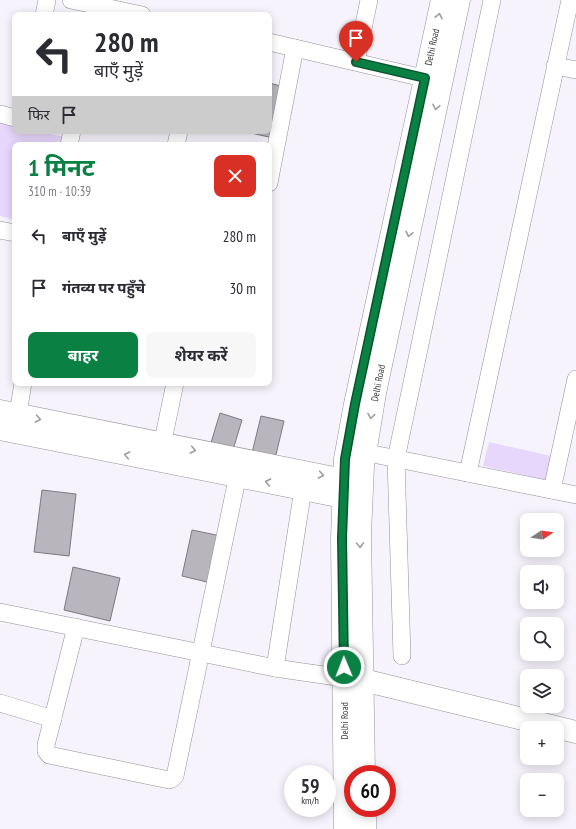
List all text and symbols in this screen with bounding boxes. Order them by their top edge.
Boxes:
one-way arrow [434,13,442,19]
pin [339,21,373,62]
text: 280 m [94,23,158,60]
icon: arrive [345,27,367,49]
street label: Delhi Road [422,27,442,67]
icon: left [28,28,80,80]
text: बाएँ मुड़ें [94,59,143,82]
one-way arrow [433,103,441,110]
icon: arrive [58,104,80,126]
text: फिर [28,105,50,124]
text: 1 मिनट [28,152,95,183]
button: close [214,155,256,197]
text: 310 m · 10:39 [28,183,91,200]
icon: left [28,225,50,247]
text: बाएँ मुड़ें [62,226,106,245]
text: 280 m [223,227,256,246]
one-way arrow [406,231,414,237]
icon: arrive [28,277,50,299]
text: गंतव्य पर पहुँचे [62,278,145,297]
text: 30 m [230,279,256,298]
button: बाहर [28,332,138,378]
button: शेयर करें [146,332,256,378]
street label: Delhi Road [368,363,388,403]
one-way arrow [368,413,376,419]
one-way arrow [35,415,41,423]
one-way arrow [190,445,196,454]
one-way arrow [124,451,130,459]
one-way arrow [318,471,324,479]
one-way arrow [265,478,271,487]
north arrow [520,513,564,557]
map controls [520,513,564,817]
one-way arrow [356,542,364,548]
button: sound [520,565,564,609]
button: search [520,617,564,661]
position arrow [323,646,365,688]
button: layers [520,669,564,713]
street label: Delhi Road [338,702,351,740]
button: + [520,721,564,765]
speed limit sign: 60 [344,765,396,817]
text: 59 [300,773,320,799]
button: − [520,773,564,817]
text: km/h [301,794,319,807]

